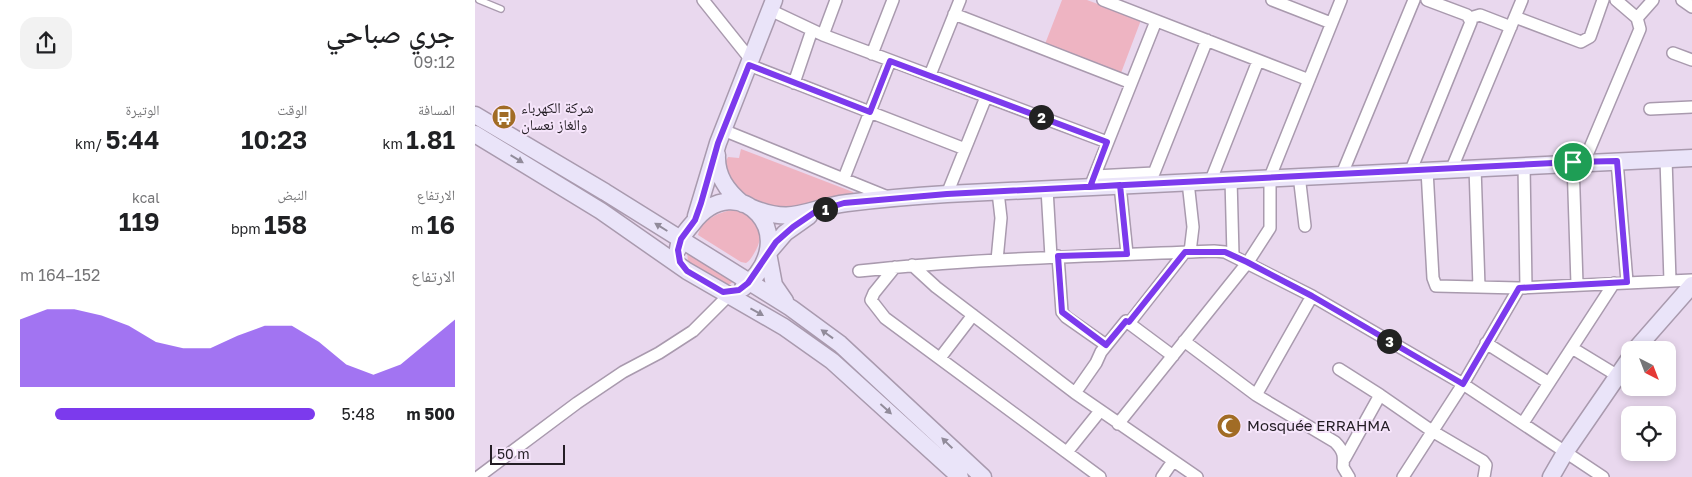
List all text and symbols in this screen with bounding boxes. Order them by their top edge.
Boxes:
text: جري صباحي [326,16,455,49]
button: share [20,17,72,69]
text: 09:12 [414,52,455,72]
place label: شركة الكهرباء والغاز نعسان [521,98,594,135]
text: الوتيرة [126,101,160,118]
text: الوقت [277,101,307,118]
text: المسافة [418,101,455,118]
bus stop icon: شركة الكهرباء والغاز نعسان [491,104,517,130]
pin: 2 [1029,104,1053,130]
text: 2 [1037,109,1046,126]
text: 5:44 [106,124,160,155]
text: 10:23 [241,124,307,155]
text: 1.81 [406,124,455,155]
text: /km [75,135,106,152]
text: km [383,135,406,152]
pin [1552,141,1594,183]
icon: arrive [1559,148,1587,176]
one-way arrow [510,155,523,164]
text: النبض [277,186,307,203]
text: الارتفاع [417,186,455,203]
text: kcal [132,189,160,206]
pin: 1 [813,196,837,222]
text: 1 [822,201,829,218]
text: 119 [119,206,160,237]
text: 158 [264,209,307,240]
text: 16 [427,209,455,240]
text: bpm [231,220,264,237]
text: m [411,220,427,237]
one-way arrow [655,223,668,232]
text: 152–164 m [20,265,100,285]
text: الارتفاع [411,266,455,286]
one-way arrow [750,308,764,316]
pin: 3 [1377,328,1401,354]
one-way arrow [820,329,834,339]
text: 3 [1385,333,1394,350]
north arrow [1621,341,1676,396]
map controls [1621,341,1676,461]
one-way arrow [880,403,892,415]
text: 5:48 [341,404,375,424]
text: 500 m [406,404,455,424]
button: locate [1621,406,1676,461]
mosque icon: Mosquée ERRAHMA [1216,413,1242,439]
place label: Mosquée ERRAHMA [1247,416,1390,434]
one-way arrow [942,438,954,450]
scale bar [490,442,565,465]
text: 50 m [497,445,530,462]

